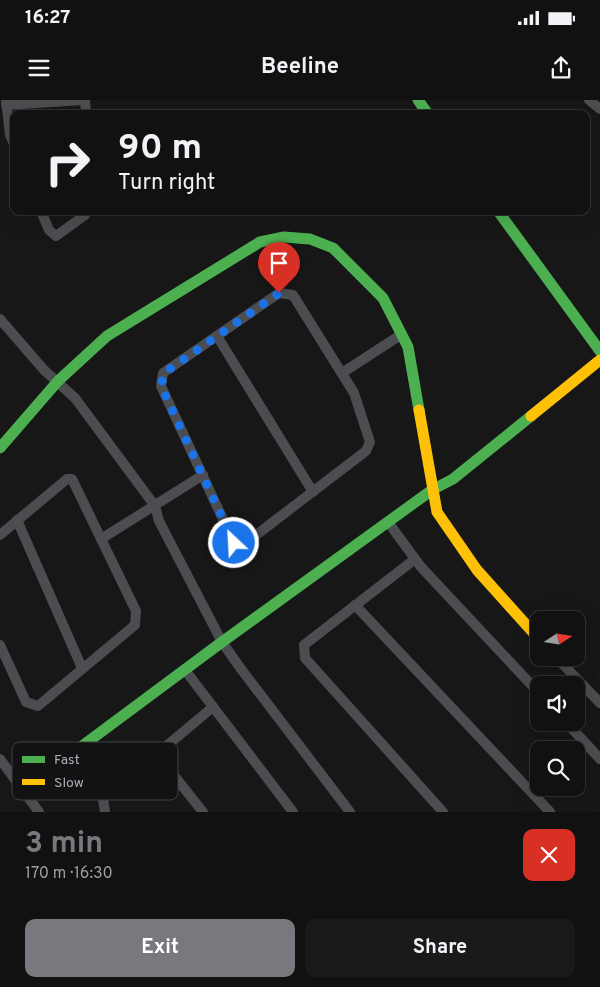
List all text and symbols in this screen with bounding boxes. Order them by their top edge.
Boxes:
text: 16:27 [25,6,71,30]
icon: menu [25,54,53,82]
text: Beeline [261,54,339,81]
icon: share [547,54,575,82]
text: 90 m [118,127,202,171]
icon: right [35,130,100,195]
text: Turn right [118,170,215,197]
pin [258,242,300,293]
icon: arrive [265,249,293,277]
position arrow [207,516,259,568]
north arrow [530,611,585,666]
map controls [530,611,585,796]
button: sound [530,676,585,731]
button: search [530,741,585,796]
legend [12,742,178,800]
text: Fast [54,752,80,769]
text: Slow [54,775,84,792]
text: 3 min [25,826,103,863]
button: close [523,829,575,881]
text: 170 m · 16:30 [25,864,113,884]
button: Exit [25,919,295,977]
button: Share [305,919,575,977]

